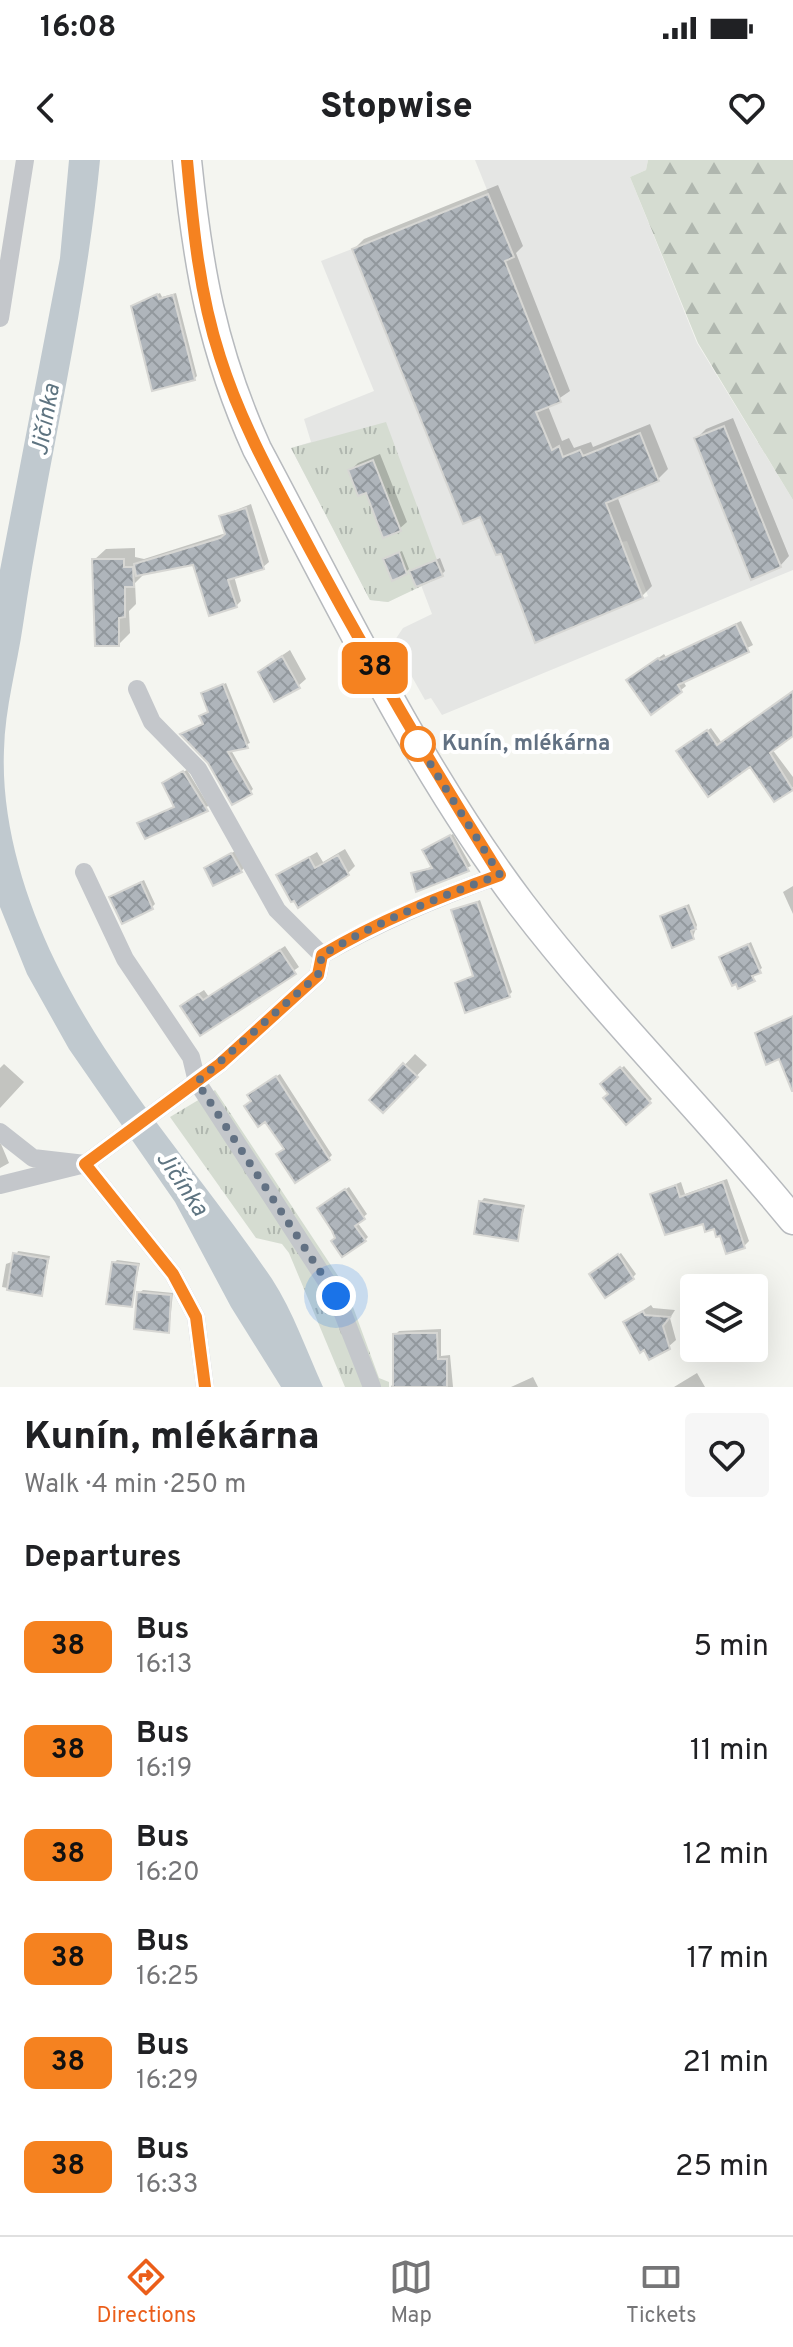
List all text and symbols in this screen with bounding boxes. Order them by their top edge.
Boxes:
text: 16:08 [40,10,116,47]
text: Stopwise [320,85,473,131]
icon: back [24,86,68,130]
icon: heart [725,86,769,130]
water label: Jičínka [26,381,68,458]
line badge: 38 [339,642,411,694]
text: 38 [358,650,392,686]
marker: Kunín, mlékárna [401,727,435,761]
place label: Kunín, mlékárna [442,731,610,758]
water label: Jičínka [148,1145,214,1223]
map controls [680,1274,768,1362]
button: layers [680,1274,768,1362]
your location [316,1276,356,1316]
button: heart [685,1413,769,1497]
text: Kunín, mlékárna [24,1414,320,1463]
text: Walk · 4 min · 250 m [24,1469,246,1502]
text: Departures [24,1540,182,1577]
text: Bus [136,1612,189,1649]
text: 38 [51,1629,85,1665]
text: 5 min [693,1629,769,1666]
text: 16:13 [136,1649,192,1682]
text: Bus [136,1716,189,1753]
text: 38 [51,1733,85,1769]
text: 11 min [690,1733,769,1770]
text: 16:19 [136,1753,192,1786]
text: Bus [136,1820,189,1857]
text: 38 [51,1837,85,1873]
text: 12 min [682,1837,769,1874]
text: 16:20 [136,1857,200,1890]
text: Bus [136,1924,189,1961]
text: 38 [51,1941,85,1977]
text: 17 min [686,1941,769,1978]
text: 16:25 [136,1961,199,1994]
text: Bus [136,2028,189,2065]
text: 38 [51,2045,85,2081]
text: 21 min [682,2045,769,2082]
text: 16:29 [136,2065,199,2098]
text: Bus [136,2132,189,2169]
text: 38 [51,2149,85,2185]
text: 25 min [675,2149,769,2186]
text: 16:33 [136,2169,198,2202]
tab: Directions [96,2255,196,2330]
tab: Map [389,2255,433,2330]
tab: Tickets [626,2255,697,2330]

